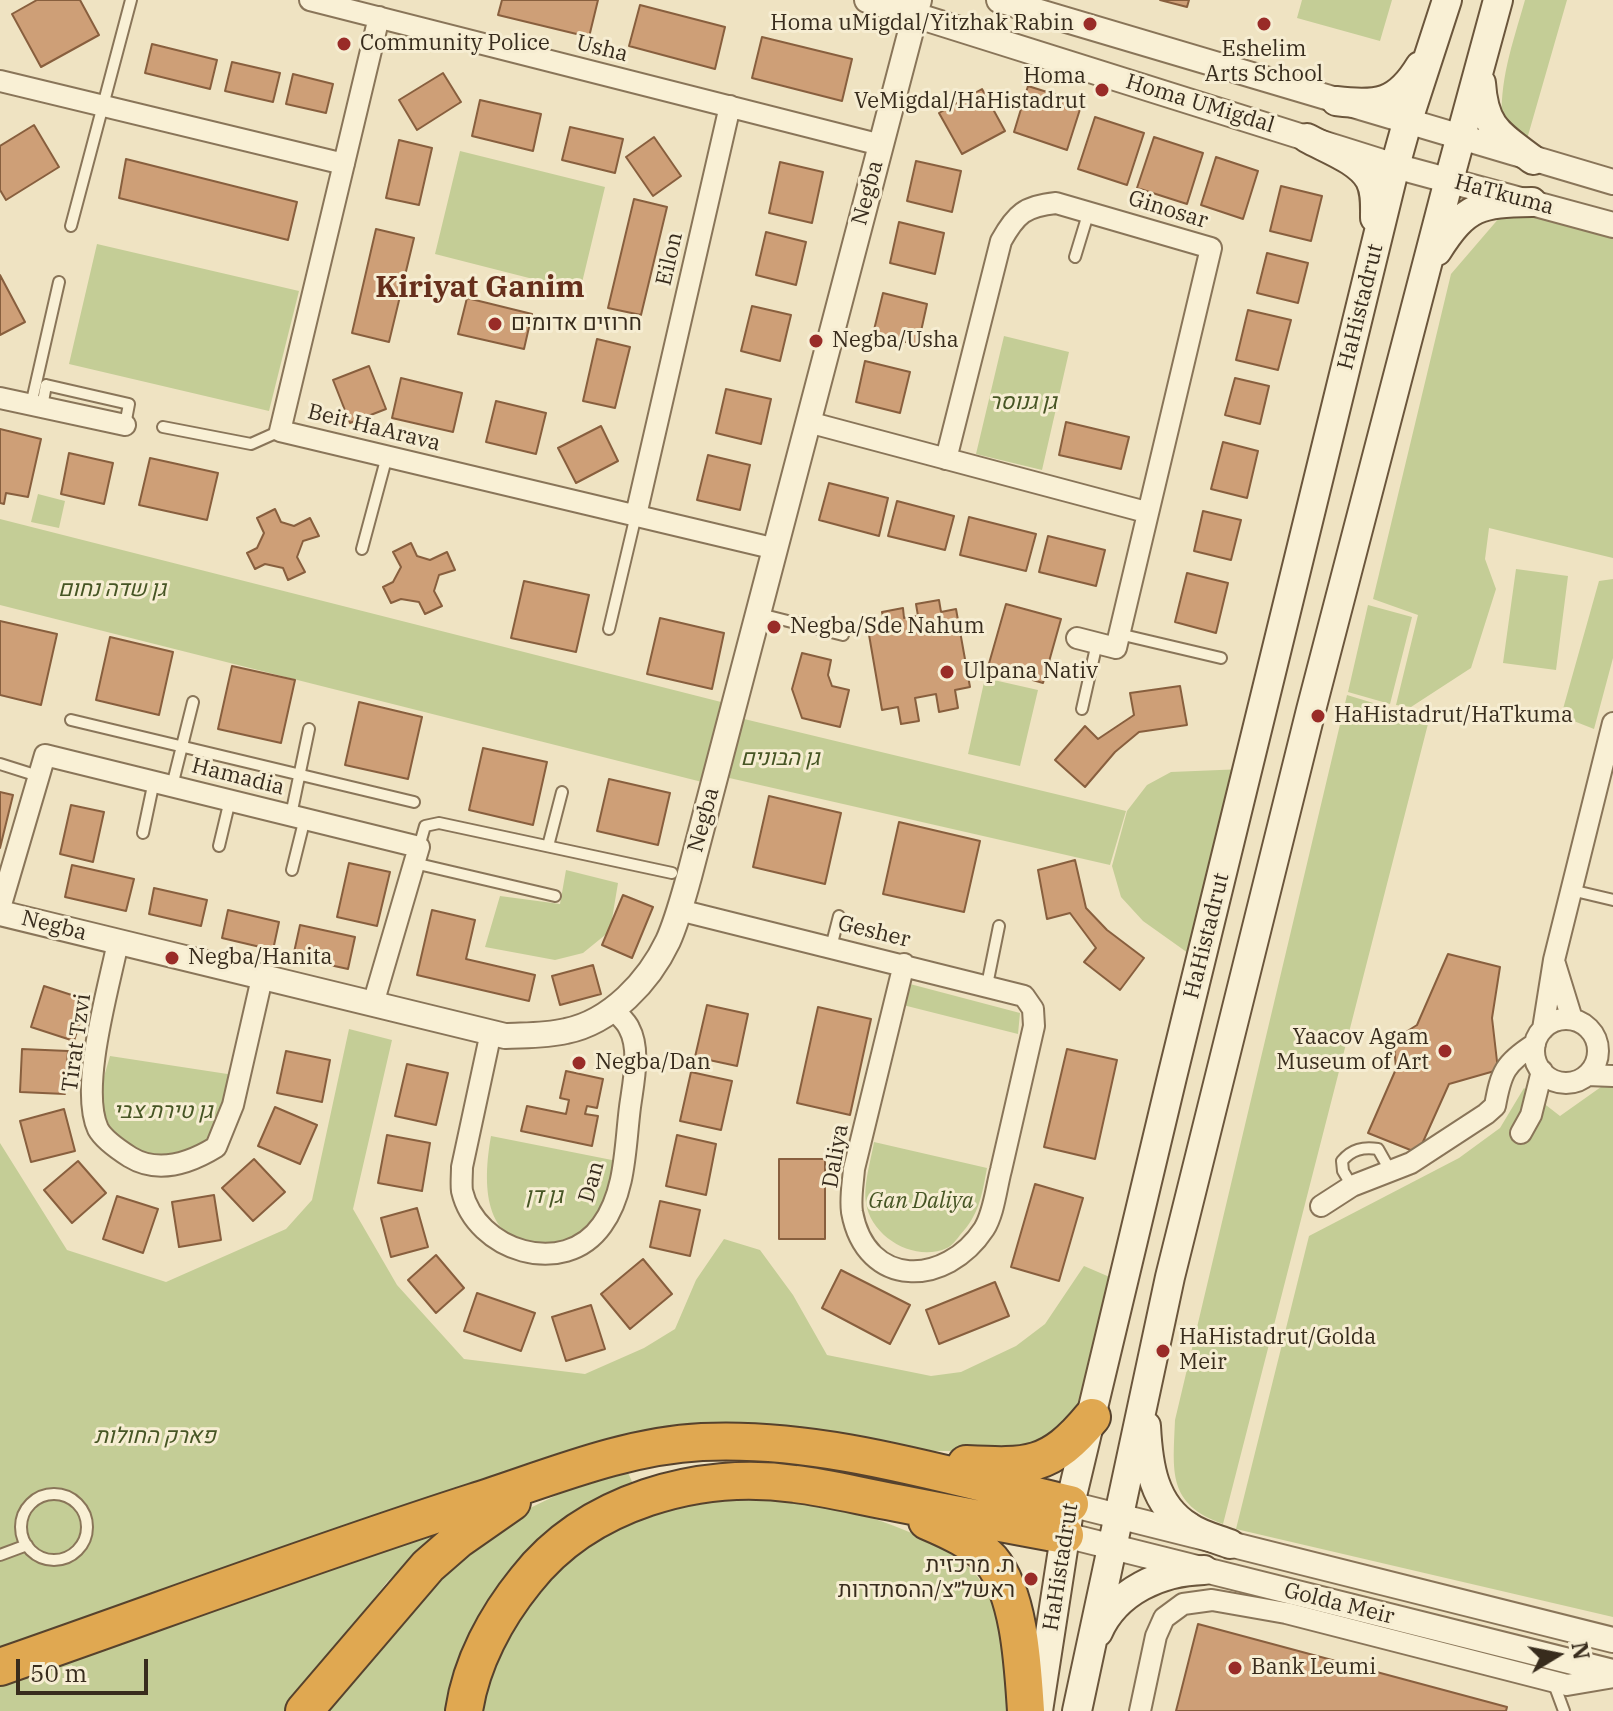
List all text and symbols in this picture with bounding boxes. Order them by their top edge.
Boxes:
place label: Homa uMigdal/Yitzhak Rabin [770,11,1074,37]
marker: Homa uMigdal/Yitzhak Rabin [1081,15,1099,33]
marker: Eshelim Arts School [1255,15,1273,33]
street label: Usha [573,30,631,68]
place label: Community Police [360,31,550,57]
marker: Community Police [335,35,353,53]
place label: Eshelim Arts School [1205,37,1323,88]
place label: Homa VeMigdal/HaHistadrut [854,64,1086,116]
street label: Homa UMigdal [1123,69,1277,139]
marker: Homa VeMigdal/HaHistadrut [1093,81,1111,99]
street label: Negba [847,158,889,228]
street label: HaTkuma [1451,169,1557,221]
street label: Ginosar [1125,185,1211,235]
street label: Eilon [651,230,689,288]
street label: HaHistadrut [1333,241,1389,373]
district label: Kiriyat Ganim [375,270,585,306]
place label: חרוזים אדומים [511,311,642,337]
marker: חרוזים אדומים [486,315,504,333]
place label: Negba/Usha [832,328,959,354]
marker: Negba/Usha [807,332,825,350]
park label: גן גנוסר [989,390,1057,416]
street label: Beit HaArava [305,399,443,457]
park label: גן שדה נחום [58,577,166,603]
place label: Negba/Sde Nahum [790,614,985,640]
marker: Negba/Sde Nahum [765,618,783,636]
place label: Ulpana Nativ [963,659,1098,685]
marker: Ulpana Nativ [938,663,956,681]
place label: HaHistadrut/HaTkuma [1334,703,1573,729]
marker: HaHistadrut/HaTkuma [1309,707,1327,725]
park label: גן הבונים [740,746,820,772]
street label: Hamadia [189,753,287,801]
street label: Negba [683,785,725,855]
street label: HaHistadrut [1179,870,1235,1002]
street label: Negba [19,905,89,947]
street label: Gesher [835,910,913,954]
place label: Negba/Hanita [188,945,332,971]
marker: Negba/Hanita [163,949,181,967]
street label: Tirat Tzvi [57,992,97,1094]
place label: Yaacov Agam Museum of Art [1276,1025,1429,1076]
marker: Yaacov Agam Museum of Art [1436,1042,1454,1060]
place label: Negba/Dan [595,1050,711,1076]
marker: Negba/Dan [570,1054,588,1072]
park label: גן טירת צבי [113,1099,213,1125]
street label: Daliya [817,1122,855,1190]
street label: Dan [574,1158,610,1206]
park label: גן דן [525,1184,563,1210]
park label: Gan Daliya [868,1189,974,1215]
place label: HaHistadrut/Golda Meir [1179,1325,1376,1376]
marker: HaHistadrut/Golda Meir [1154,1342,1172,1360]
park label: פארק החולות [94,1424,216,1450]
street label: HaHistadrut [1038,1501,1084,1633]
place label: ת. מרכזית ראשל״צ/ההסתדרות [838,1553,1015,1604]
marker: ת. מרכזית ראשל״צ/ההסתדרות [1022,1570,1040,1588]
street label: Golda Meir [1281,1578,1397,1630]
north arrow [1517,1615,1597,1695]
text: N [1565,1640,1597,1662]
scale bar [20,1643,152,1693]
place label: Bank Leumi [1251,1655,1376,1681]
text: 50 m [30,1657,87,1689]
marker: Bank Leumi [1226,1659,1244,1677]

